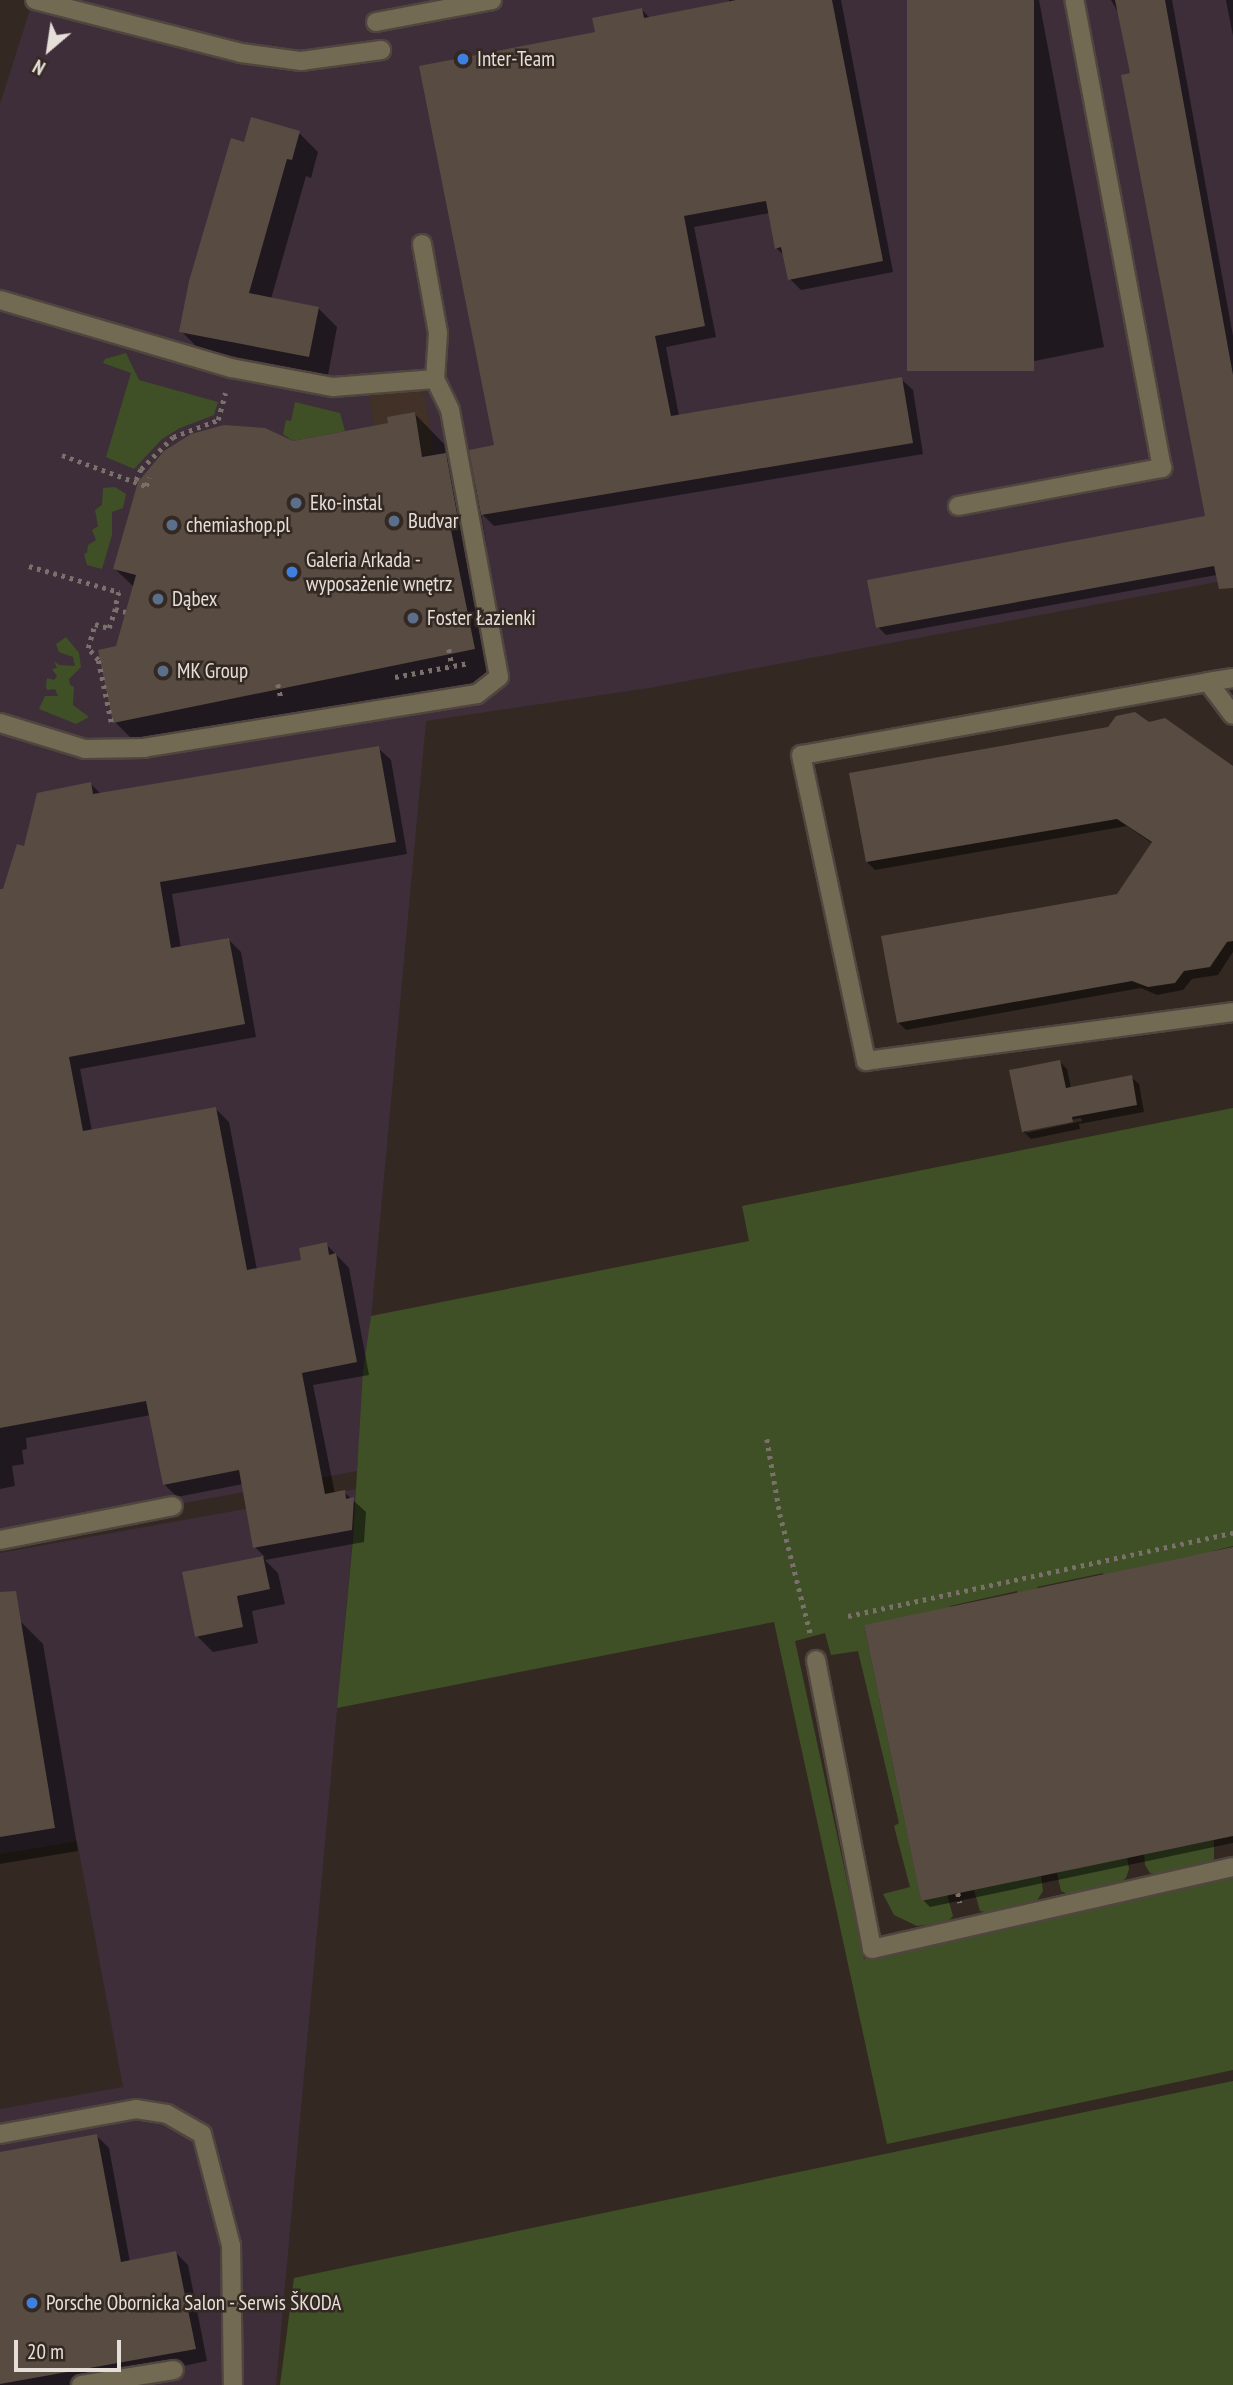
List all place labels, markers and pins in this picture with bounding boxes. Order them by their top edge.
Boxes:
place label: Inter-Team [477,46,555,72]
marker: Inter-Team [455,51,471,67]
place label: Eko-instal [310,490,382,516]
marker: Eko-instal [288,495,304,511]
place label: Budvar [408,508,458,534]
place label: chemiashop.pl [186,512,290,538]
marker: Budvar [386,513,402,529]
marker: chemiashop.pl [164,517,180,533]
place label: Galeria Arkada - wyposażenie wnętrz [306,547,452,597]
marker: Galeria Arkada - wyposażenie wnętrz [284,564,300,580]
place label: Dąbex [172,586,217,612]
marker: Dąbex [150,591,166,607]
place label: Foster Łazienki [427,605,536,631]
marker: Foster Łazienki [405,610,421,626]
place label: MK Group [177,658,249,684]
marker: MK Group [155,663,171,679]
place label: Porsche Obornicka Salon - Serwis ŠKODA [46,2290,343,2316]
marker: Porsche Obornicka Salon - Serwis ŠKODA [24,2295,40,2311]

